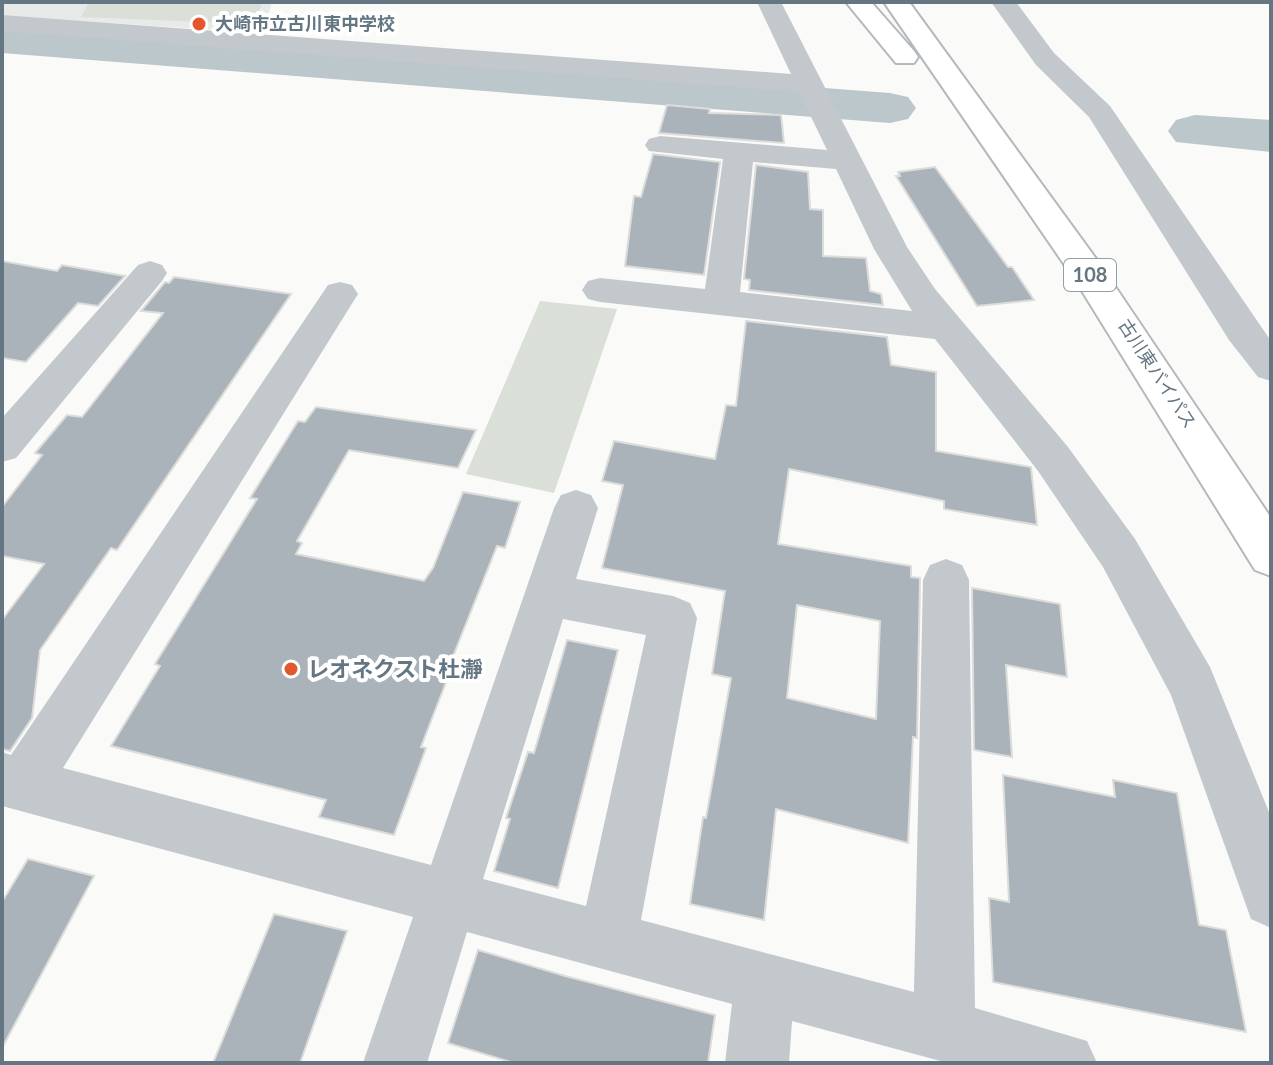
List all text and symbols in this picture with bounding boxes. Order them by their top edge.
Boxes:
place label: 大崎市立古川東中学校 [215,12,395,34]
marker: 大崎市立古川東中学校 [190,15,208,33]
road number: 108 [1064,259,1116,291]
street label: 古川東バイパス [1114,315,1201,432]
place label: レオネクスト杜瀞 [307,655,482,682]
marker: レオネクスト杜瀞 [282,660,300,678]

